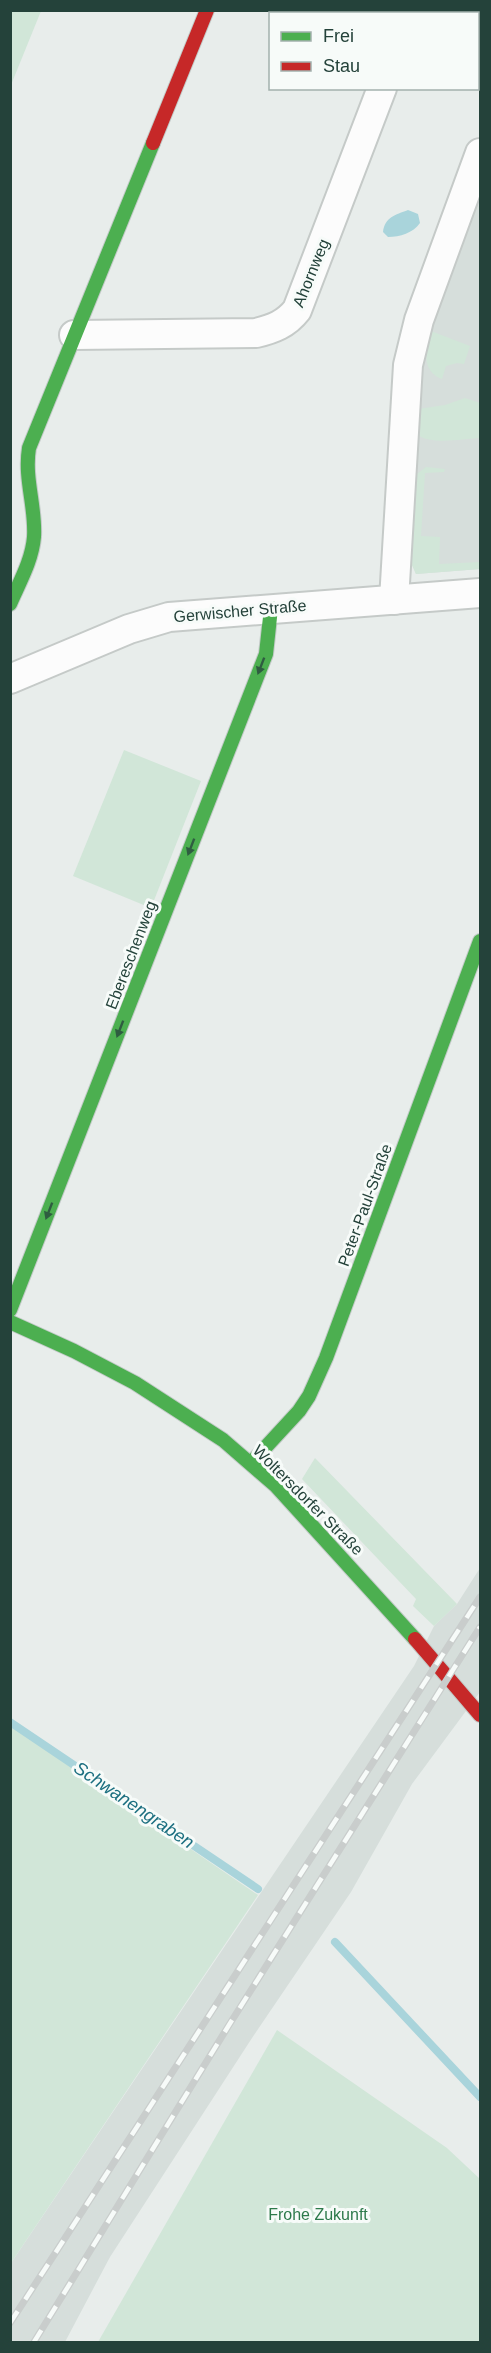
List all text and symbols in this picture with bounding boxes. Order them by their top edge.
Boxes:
legend [269,12,479,90]
text: Frei [323,26,354,46]
text: Stau [323,56,360,76]
street label: Ahornweg [290,236,332,310]
street label: Gerwischer Straße [173,597,307,625]
one-way arrow [256,657,266,675]
one-way arrow [186,838,195,856]
street label: Ebereschenweg [103,898,159,1012]
one-way arrow [115,1020,124,1038]
street label: Peter-Paul-Straße [335,1141,395,1268]
one-way arrow [44,1202,53,1220]
street label: Woltersdorfer Straße [250,1442,366,1558]
water label: Schwanengraben [70,1758,198,1852]
park label: Frohe Zukunft [268,2206,368,2223]

